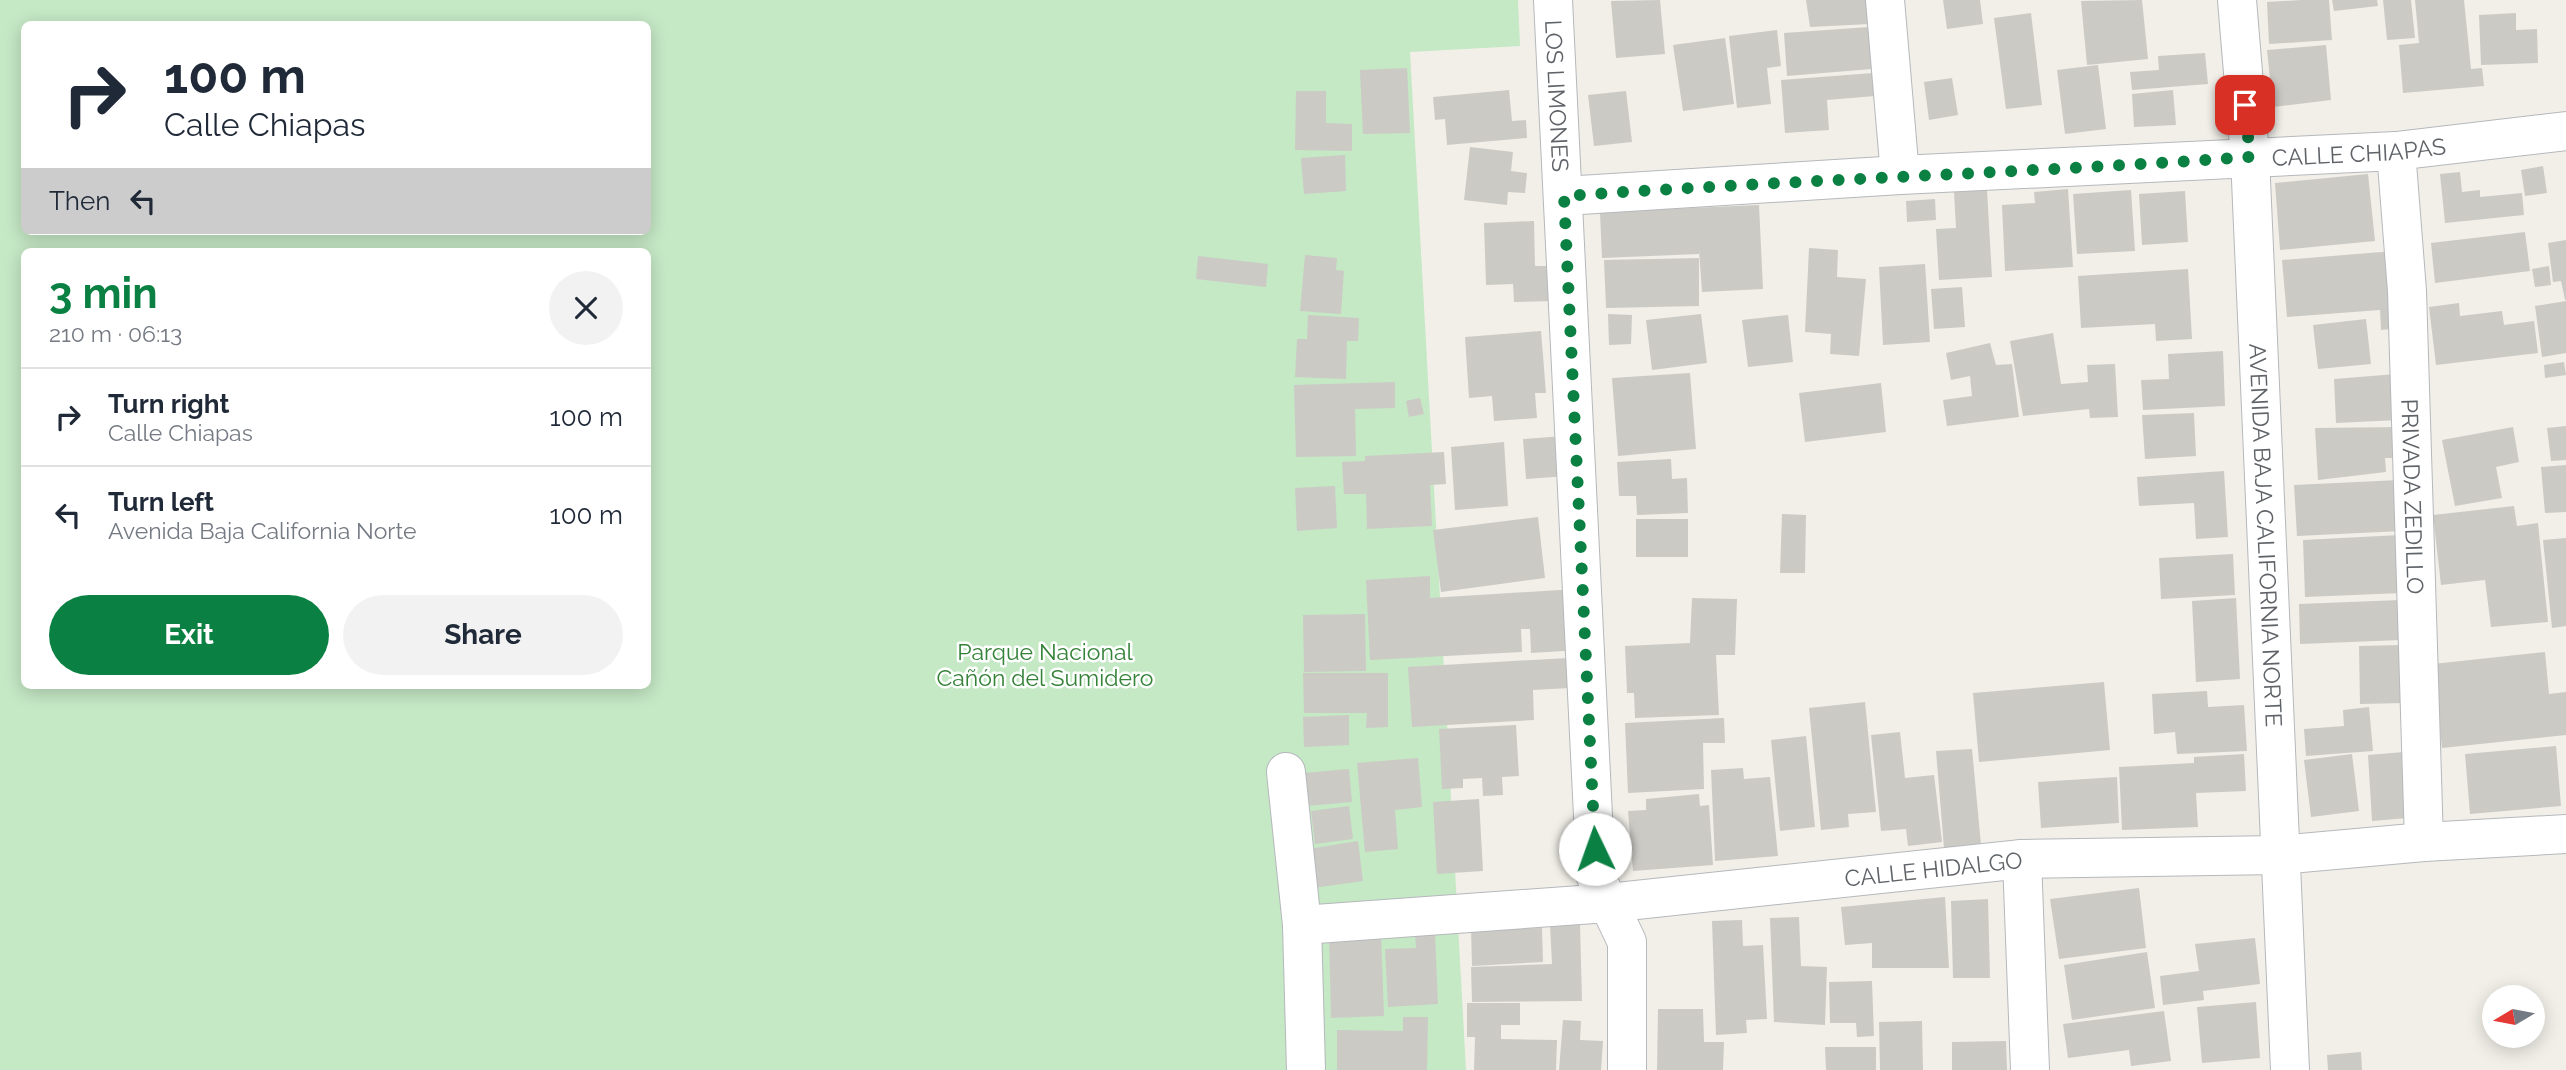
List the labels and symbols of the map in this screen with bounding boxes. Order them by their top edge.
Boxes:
street label: LOS LIMONES [1540,19,1575,173]
pin [2215,75,2275,135]
street label: CALLE CHIAPAS [2271,132,2447,170]
street label: AVENIDA BAJA CALIFORNIA NORTE [2245,343,2288,727]
street label: PRIVADA ZEDILLO [2397,398,2430,595]
park label: Parque Nacional Cañón del Sumidero [937,638,1153,691]
position arrow [1558,812,1632,886]
street label: CALLE HIDALGO [1843,846,2024,891]
north arrow [2482,985,2544,1048]

